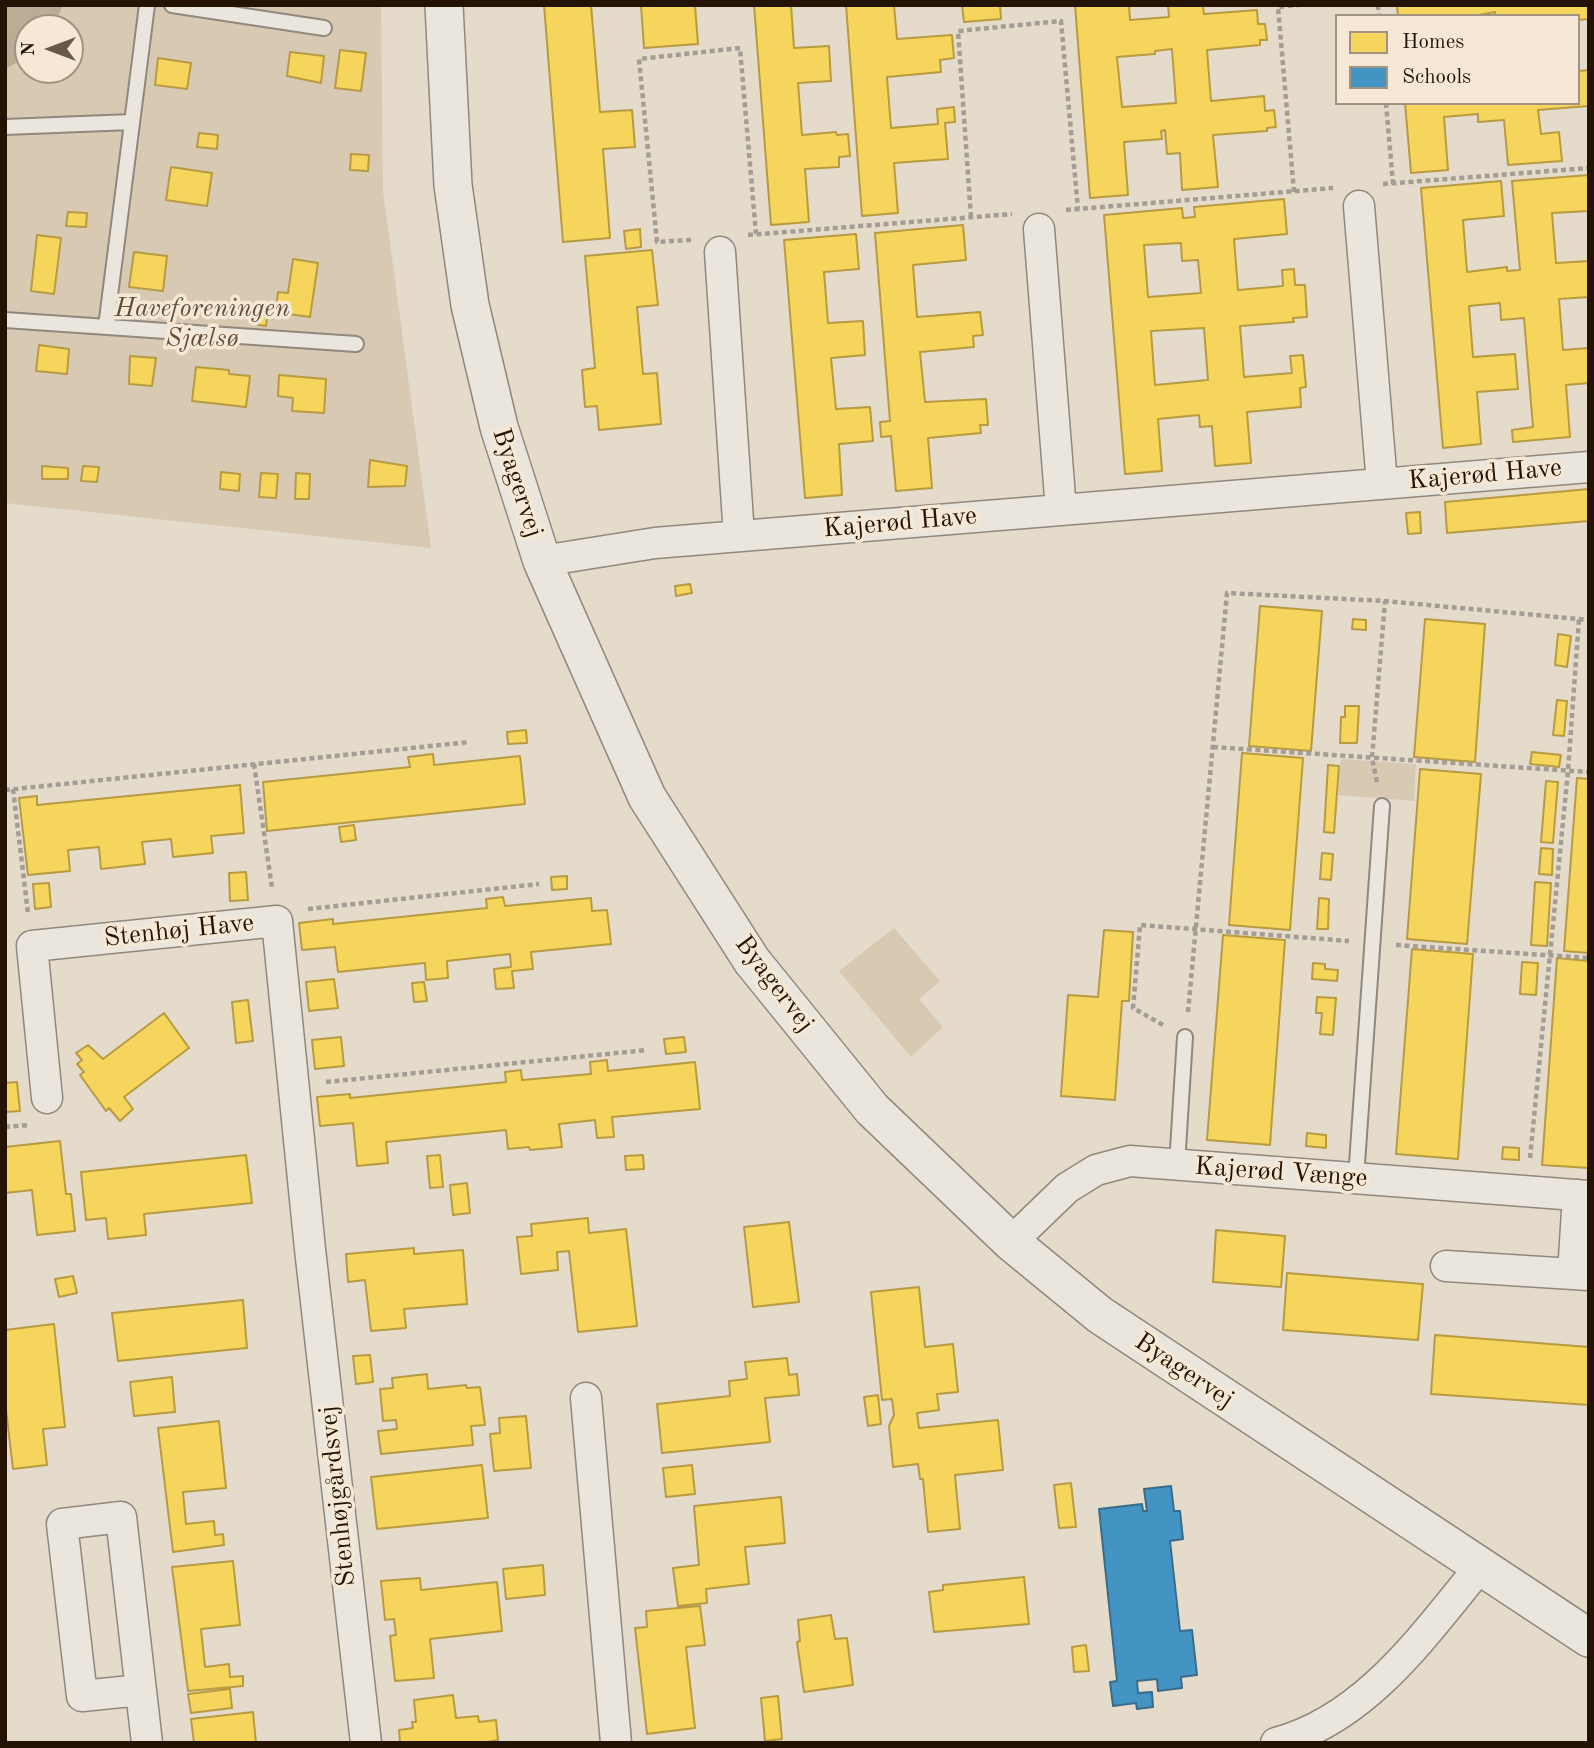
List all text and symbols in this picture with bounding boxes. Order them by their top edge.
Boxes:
north arrow [14,14,84,84]
legend [1335,14,1580,105]
text: Homes [1402,32,1464,53]
text: N [20,42,39,56]
text: Schools [1402,67,1471,88]
park label: Haveforeningen Sjælsø [114,293,290,354]
street label: Byagervej [485,424,549,542]
street label: Kajerød Have [1407,453,1563,497]
street label: Kajerød Have [822,501,978,545]
street label: Stenhøj Have [102,908,256,954]
street label: Byagervej [727,929,821,1039]
street label: Kajerød Vænge [1193,1151,1369,1195]
street label: Byagervej [1128,1326,1240,1416]
street label: Stenhøjgårdsvej [313,1404,363,1588]

